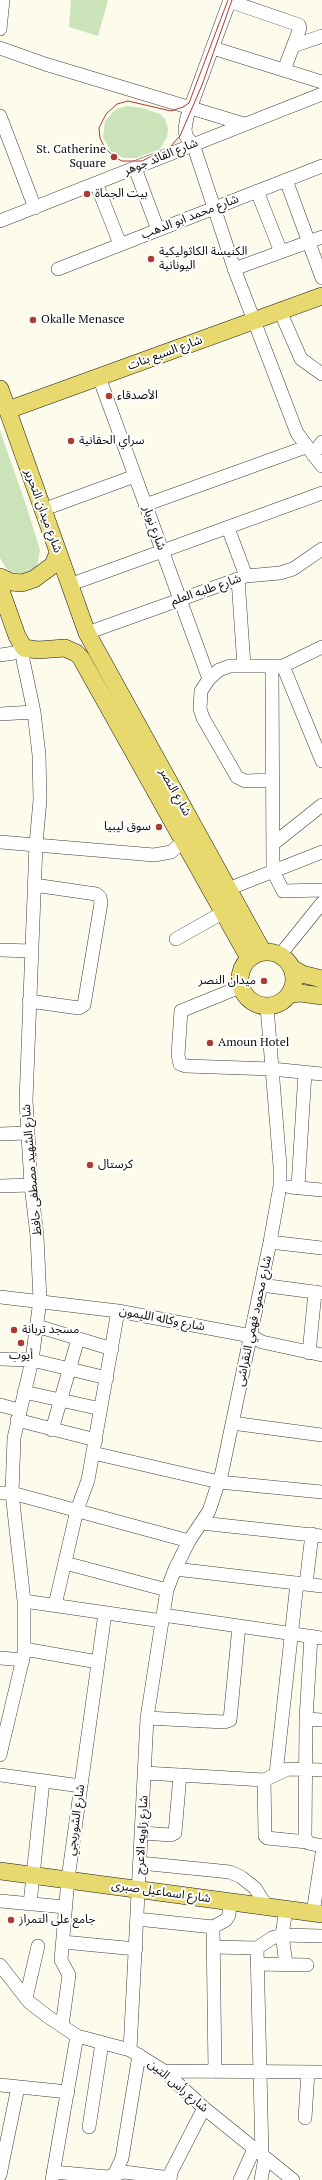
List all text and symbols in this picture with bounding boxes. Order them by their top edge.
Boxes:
street label: شارع القائد جوهر [122,136,200,178]
place label: St. Catherine Square [36,143,106,171]
marker: St. Catherine Square [109,152,119,162]
place label: بيت الجماة [95,187,148,201]
marker: بيت الجماة [82,189,92,199]
street label: شارع محمد ابو الدهب [139,192,241,242]
place label: الكنيسة الكاثوليكية اليونانية [159,245,247,273]
marker: الكنيسة الكاثوليكية اليونانية [146,254,156,264]
place label: Okalle Menasce [41,313,125,327]
marker: Okalle Menasce [28,315,38,325]
street label: شارع السبع بنات [126,333,204,373]
place label: الأصدقاء [117,389,158,403]
marker: الأصدقاء [104,391,114,401]
place label: سراي الحقانية [79,434,144,448]
marker: سراي الحقانية [66,436,76,446]
street label: شارع ميدان التحرير [21,467,65,555]
street label: شارع نوبار [139,504,169,552]
street label: شارع طلبه العلم [169,571,243,609]
street label: شارع النصر [156,766,194,818]
place label: سوق ليبيا [104,820,151,834]
marker: سوق ليبيا [154,822,164,832]
place label: ميدان النصر [199,974,256,988]
marker: ميدان النصر [259,976,269,986]
place label: Amoun Hotel [218,1036,289,1050]
marker: Amoun Hotel [205,1038,215,1048]
street label: شارع الشهيد مصطفى حافظ [19,1104,45,1236]
place label: كرستال [98,1158,133,1172]
marker: كرستال [85,1160,95,1170]
street label: شارع محمود فهمي النقراشى [233,1254,275,1388]
street label: شارع وكاله الليمون [118,1304,206,1334]
place label: مسجد تربانة [22,1323,79,1337]
marker: مسجد تربانة [9,1325,19,1335]
marker: أيوب [16,1338,26,1348]
place label: أيوب [9,1349,33,1363]
street label: شارع الشوربجي [64,1783,88,1857]
street label: شارع زاويه الاعرج [133,1795,151,1875]
street label: شارع اسماعيل صبرى [110,1878,212,1906]
place label: جامع على التمراز [19,1913,96,1927]
marker: جامع على التمراز [6,1915,16,1925]
street label: شارع رأس التين [145,2057,211,2115]

